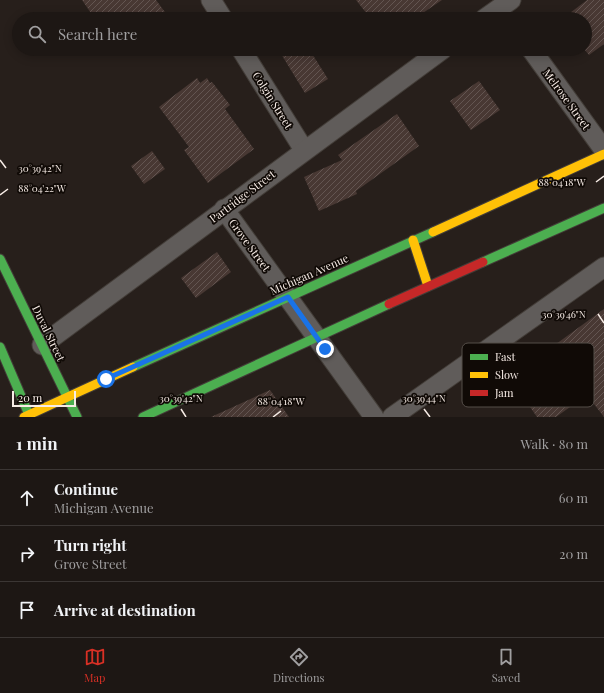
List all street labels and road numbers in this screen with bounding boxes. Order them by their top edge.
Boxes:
street label: Melrose Street [540,66,594,132]
street label: Colgin Street [250,69,297,131]
street label: Partridge Street [206,166,278,226]
street label: Grove Street [226,216,274,274]
street label: Michigan Avenue [267,250,351,298]
street label: Duval Street [29,302,69,364]

